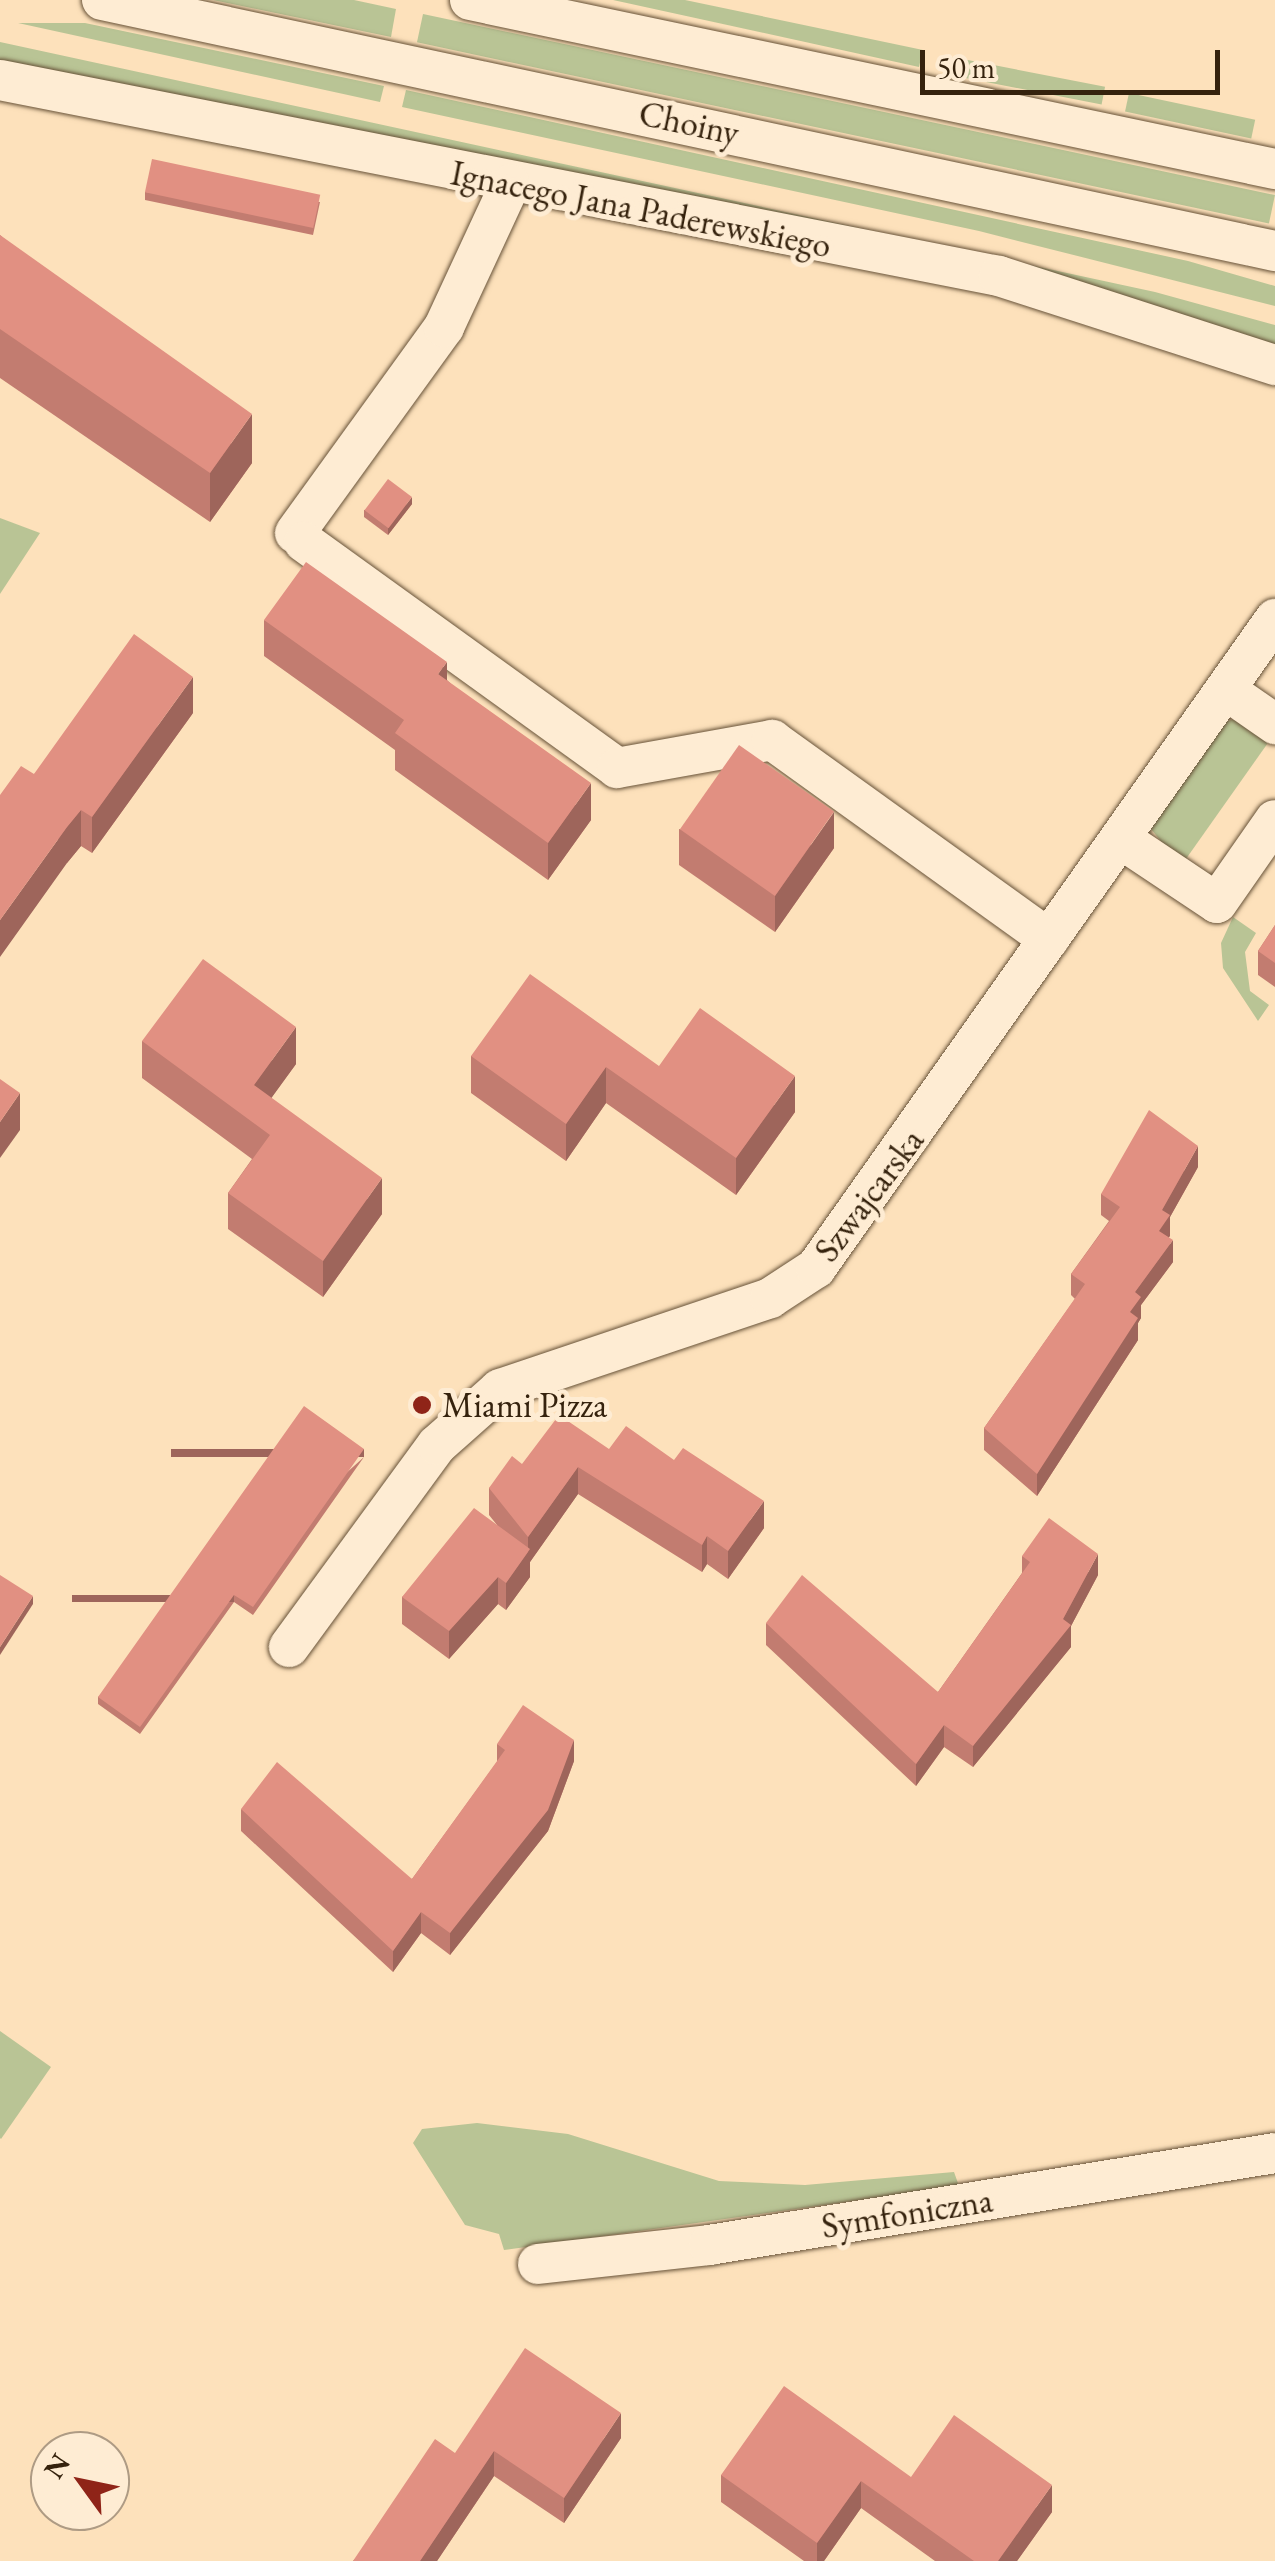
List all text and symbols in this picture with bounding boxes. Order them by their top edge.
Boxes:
scale bar [925,30,1225,92]
text: 50 m [937,48,995,87]
street label: Choiny [635,92,743,154]
street label: Ignacego Jana Paderewskiego [447,152,835,266]
street label: Szwajcarska [805,1120,933,1270]
place label: Miami Pizza [442,1384,607,1426]
marker: Miami Pizza [411,1394,433,1416]
street label: Symfoniczna [819,2179,995,2247]
north arrow [30,2431,130,2531]
text: N [35,2446,78,2485]

